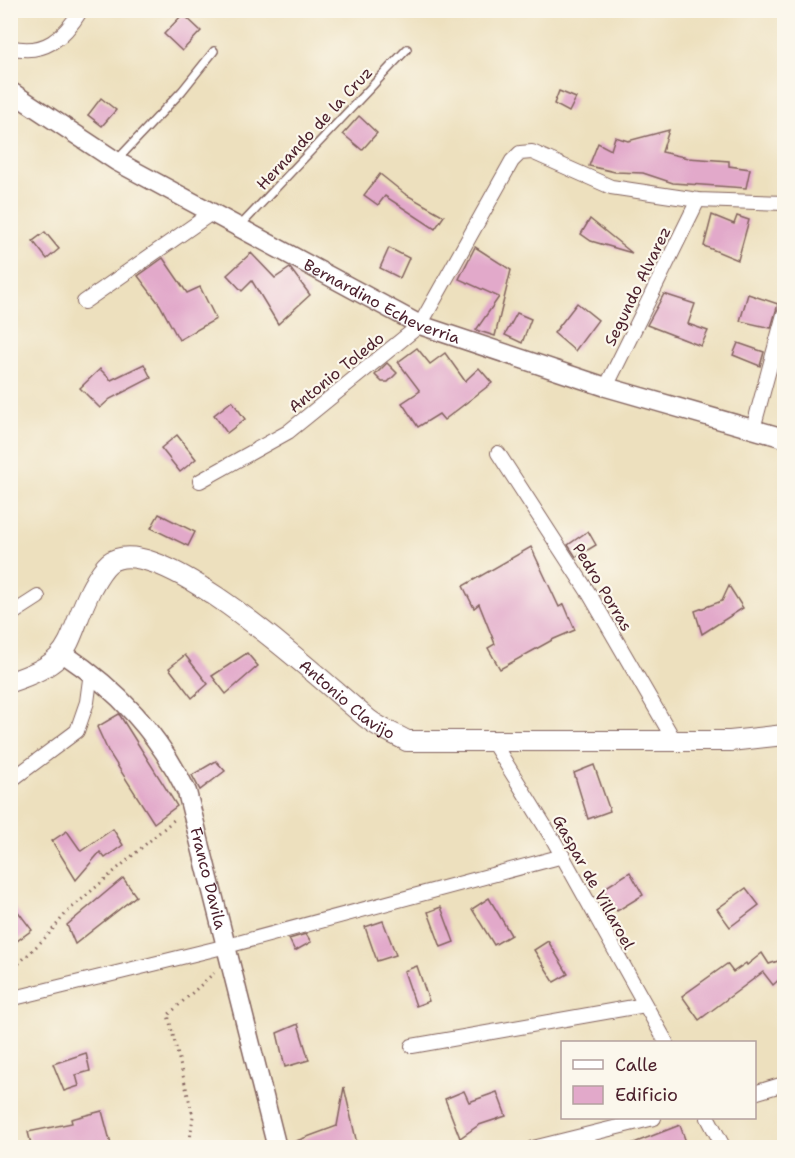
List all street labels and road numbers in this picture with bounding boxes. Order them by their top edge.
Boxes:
street label: Hernando de la Cruz [252,62,377,194]
street label: Segundo Alvarez [599,223,675,349]
street label: Bernardino Echeverria [300,254,463,349]
street label: Antonio Toledo [284,327,388,417]
street label: Pedro Porras [568,539,637,635]
street label: Antonio Clavijo [295,655,398,744]
street label: Gaspar de Villaroel [548,811,639,953]
street label: Franco Davila [185,825,231,932]

